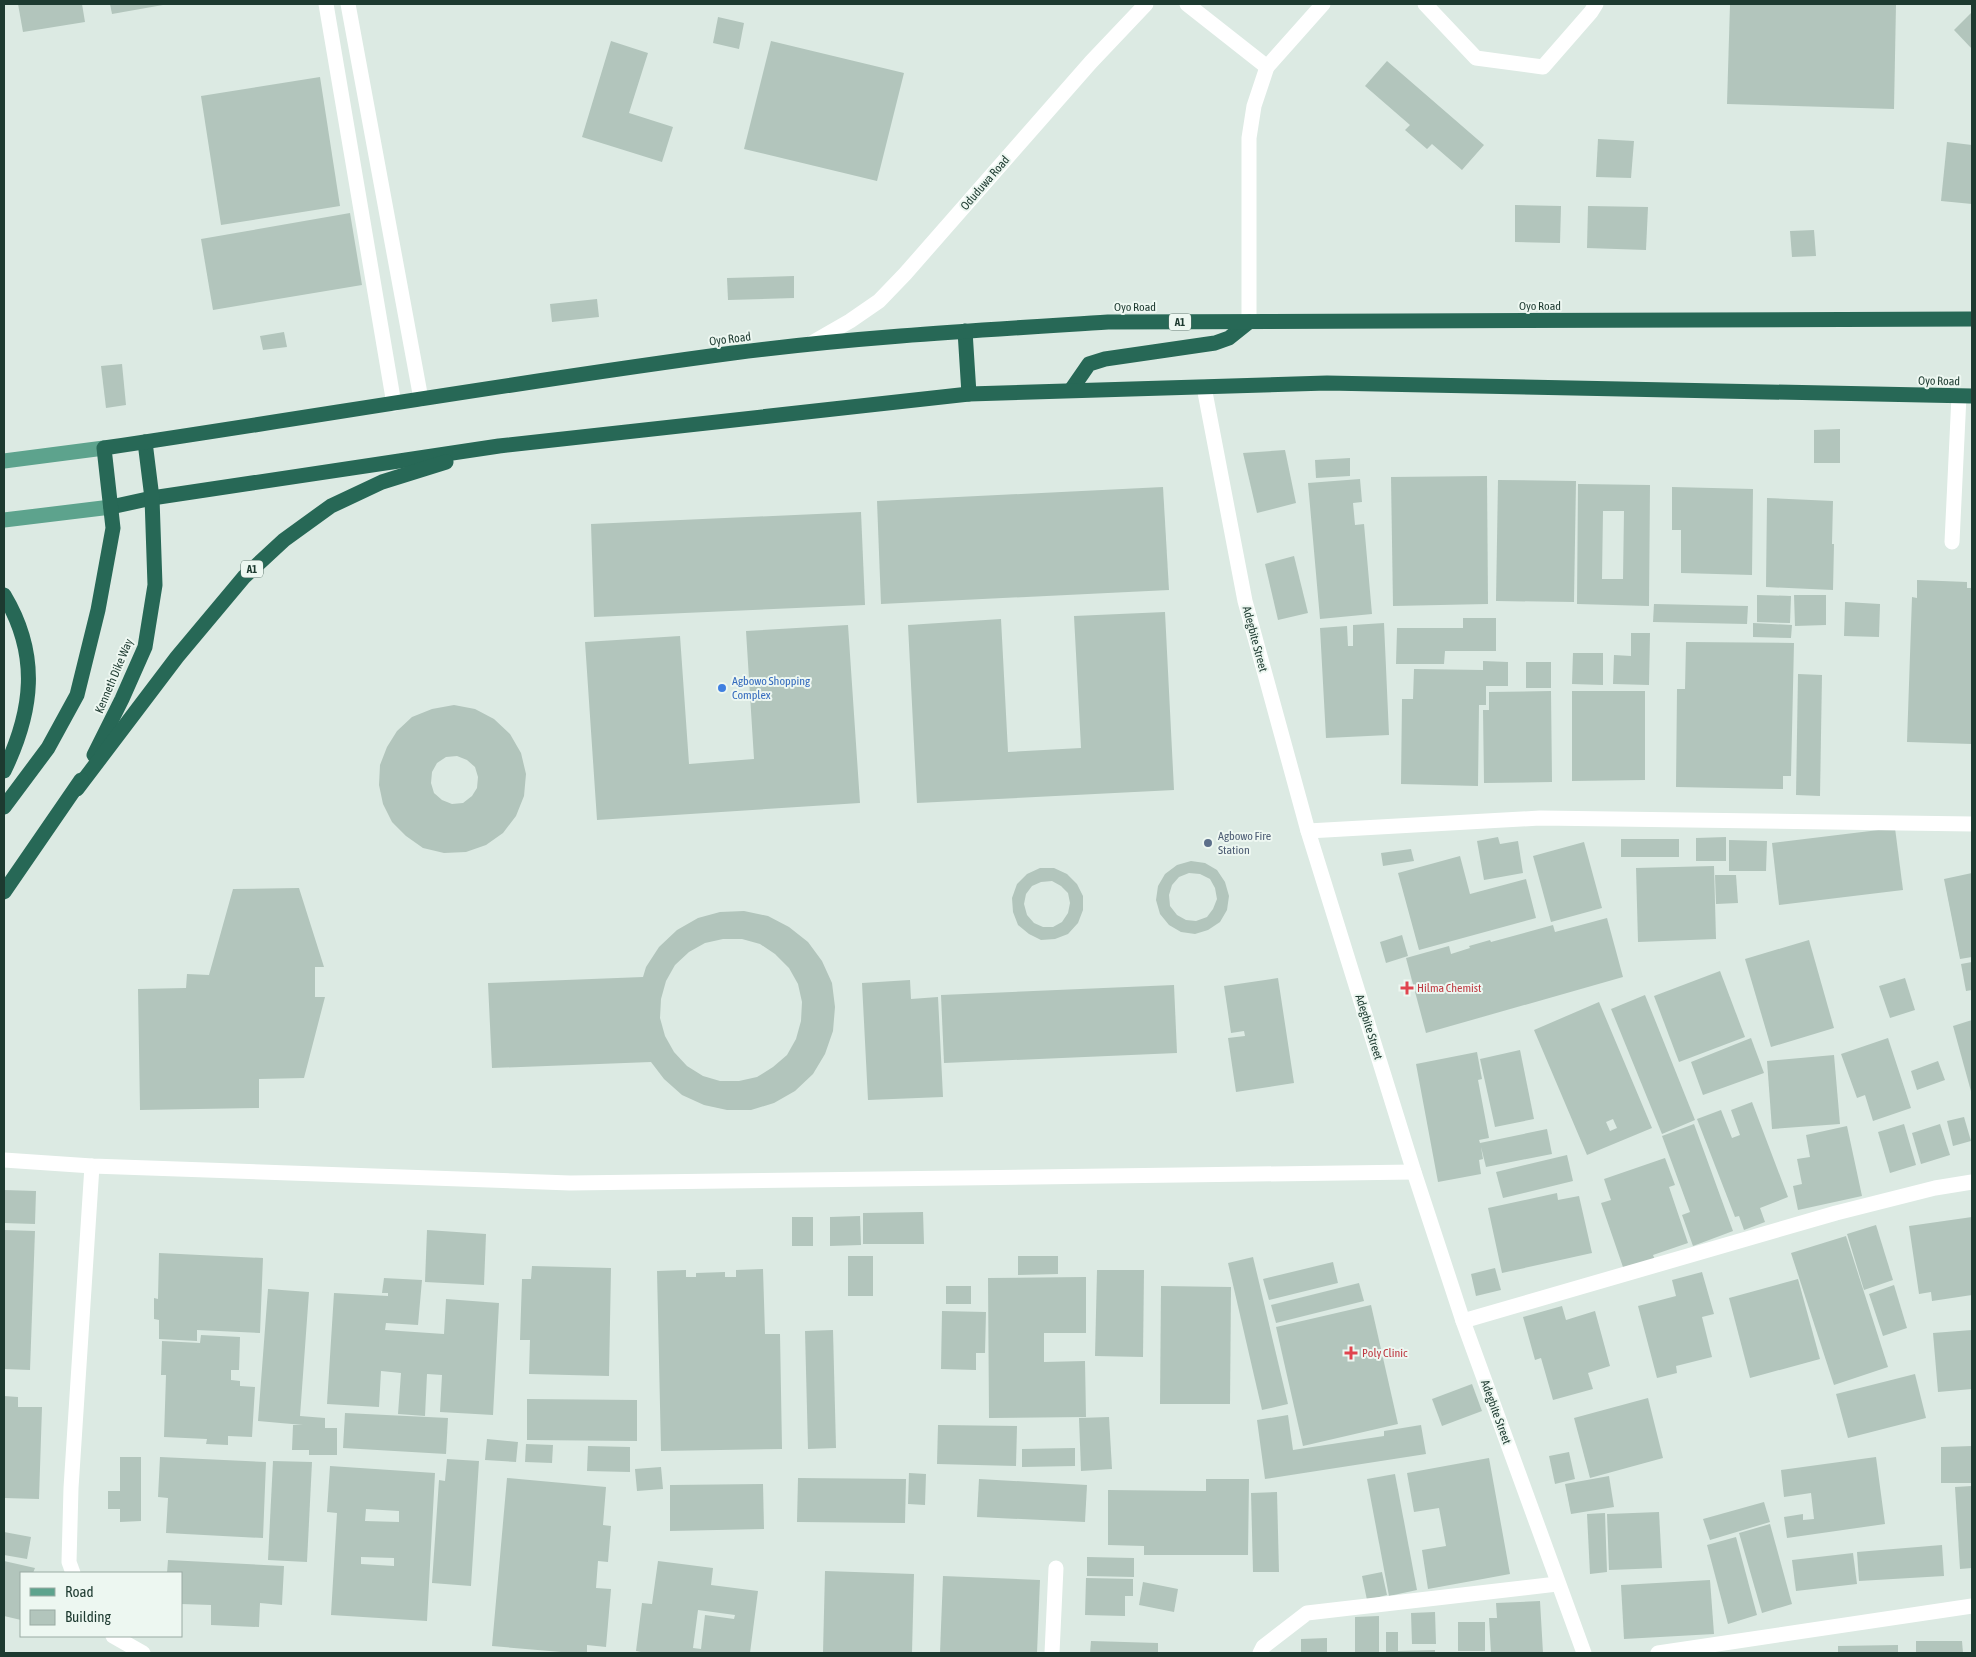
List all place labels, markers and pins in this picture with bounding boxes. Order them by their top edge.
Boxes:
place label: Agbowo Shopping Complex [732,674,811,702]
marker: Agbowo Shopping Complex [716,682,728,694]
place label: Agbowo Fire Station [1218,829,1271,857]
marker: Agbowo Fire Station [1202,837,1214,849]
place label: Hilma Chemist [1417,981,1482,995]
marker: Hilma Chemist [1401,982,1413,994]
marker: Poly Clinic [1344,1346,1358,1360]
place label: Poly Clinic [1362,1346,1408,1360]

